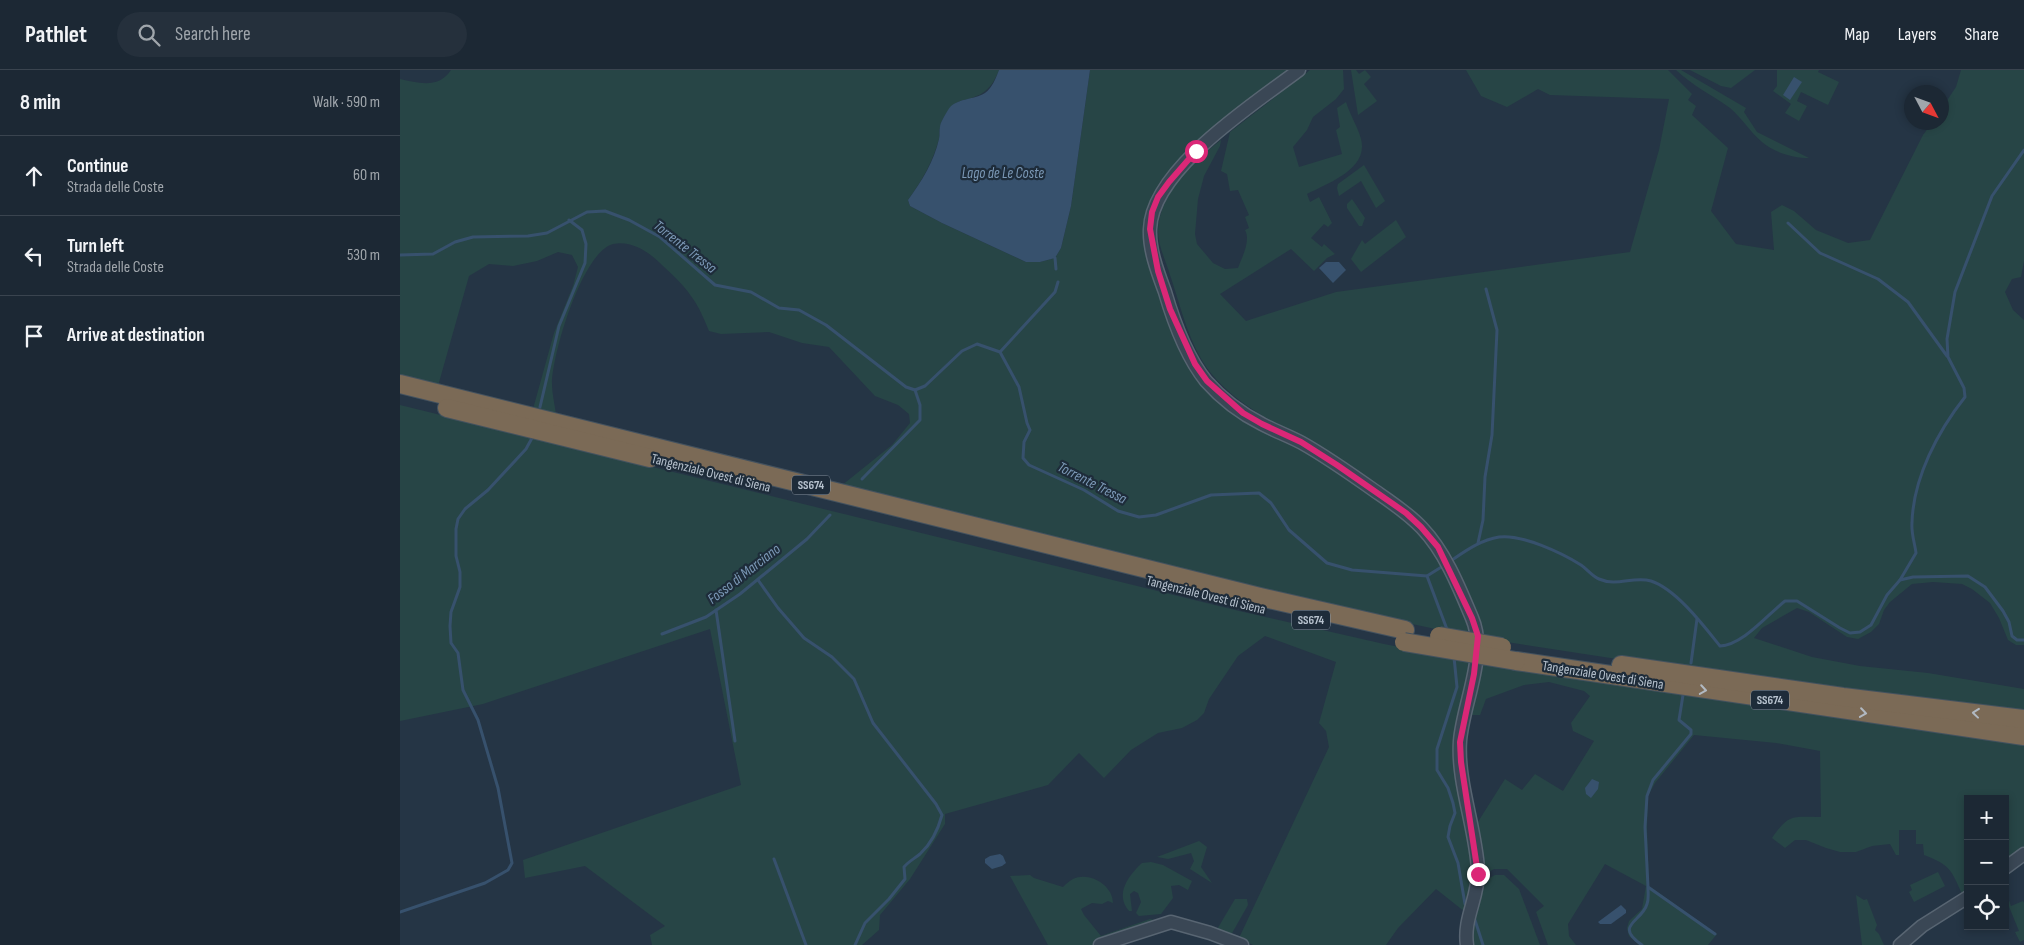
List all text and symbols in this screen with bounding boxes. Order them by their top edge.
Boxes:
search box [117,12,467,57]
text: Pathlet [25,20,87,49]
icon: search [135,21,163,49]
text: Search here [175,23,251,46]
text: Map [1845,24,1870,45]
text: Layers [1898,24,1937,45]
text: Share [1965,24,1999,45]
north arrow [1904,85,1949,130]
text: 8 min [20,90,61,115]
text: Walk · 590 m [313,93,380,112]
route start [1185,140,1208,163]
text: Continue [67,155,128,178]
icon: ahead [20,162,48,190]
water label: Lago de Le Coste [962,164,1044,183]
text: 60 m [353,166,380,185]
text: Strada delle Coste [67,178,164,197]
water label: Torrente Tressa [649,216,721,278]
text: Turn left [67,235,124,258]
icon: left [20,242,48,270]
text: 530 m [347,246,380,265]
text: Strada delle Coste [67,258,164,277]
icon: arrive [20,322,48,350]
text: Arrive at destination [67,324,205,347]
street label: Tangenziale Ovest di Siena [650,450,772,496]
water label: Torrente Tressa [1054,457,1130,509]
road number: SS674 [792,476,830,494]
water label: Fosso di Marciano [704,540,784,608]
street label: Tangenziale Ovest di Siena [1145,572,1267,618]
road number: SS674 [1292,610,1330,630]
street label: Tangenziale Ovest di Siena [1541,657,1665,693]
one-way arrow [1699,684,1707,695]
road number: SS674 [1751,690,1789,710]
one-way arrow [1860,707,1868,718]
one-way arrow [1971,708,1979,719]
map controls [1964,795,2009,930]
button: + [1964,795,2009,840]
button: − [1964,840,2009,885]
route end [1467,863,1490,886]
button: locate [1964,885,2009,930]

